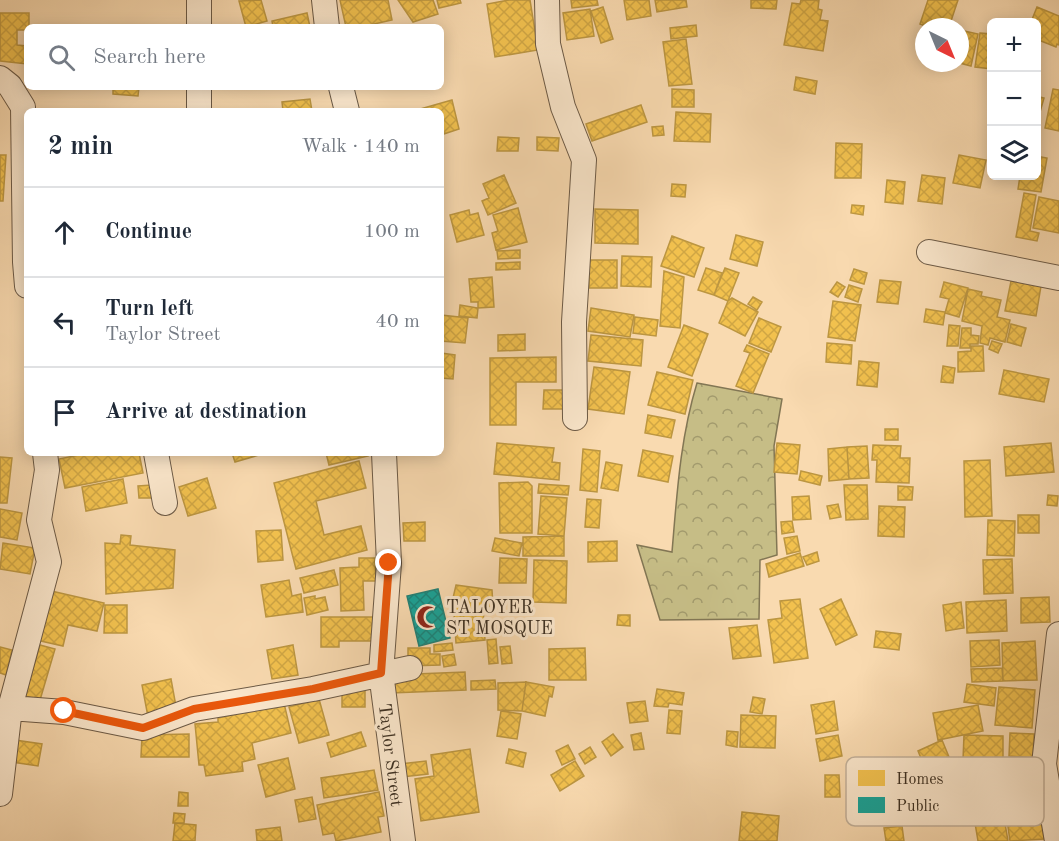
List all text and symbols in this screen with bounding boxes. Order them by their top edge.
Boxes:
north arrow [915,18,969,72]
map controls [987,18,1041,180]
button: + [987,18,1041,72]
search box [24,24,444,90]
icon: search [45,41,78,74]
text: Search here [93,46,206,68]
button: − [987,72,1041,126]
button: layers [987,126,1041,180]
text: 2 min [48,134,113,160]
text: Walk · 140 m [301,137,420,157]
icon: ahead [48,216,81,249]
text: Continue [105,221,192,243]
text: 100 m [364,222,420,242]
text: Turn left [105,298,194,320]
icon: left [48,306,81,339]
text: 40 m [375,312,420,332]
text: Taylor Street [105,325,221,345]
icon: arrive [48,396,81,429]
text: Arrive at destination [105,401,307,423]
route end [375,549,401,575]
place label: TALOYER ST MOSQUE [446,599,553,638]
mosque icon: TALOYER ST MOSQUE [415,604,441,630]
route start [50,697,76,723]
street label: Taylor Street [375,702,405,808]
legend [846,757,1044,826]
text: Homes [896,772,944,788]
text: Public [896,799,939,815]

